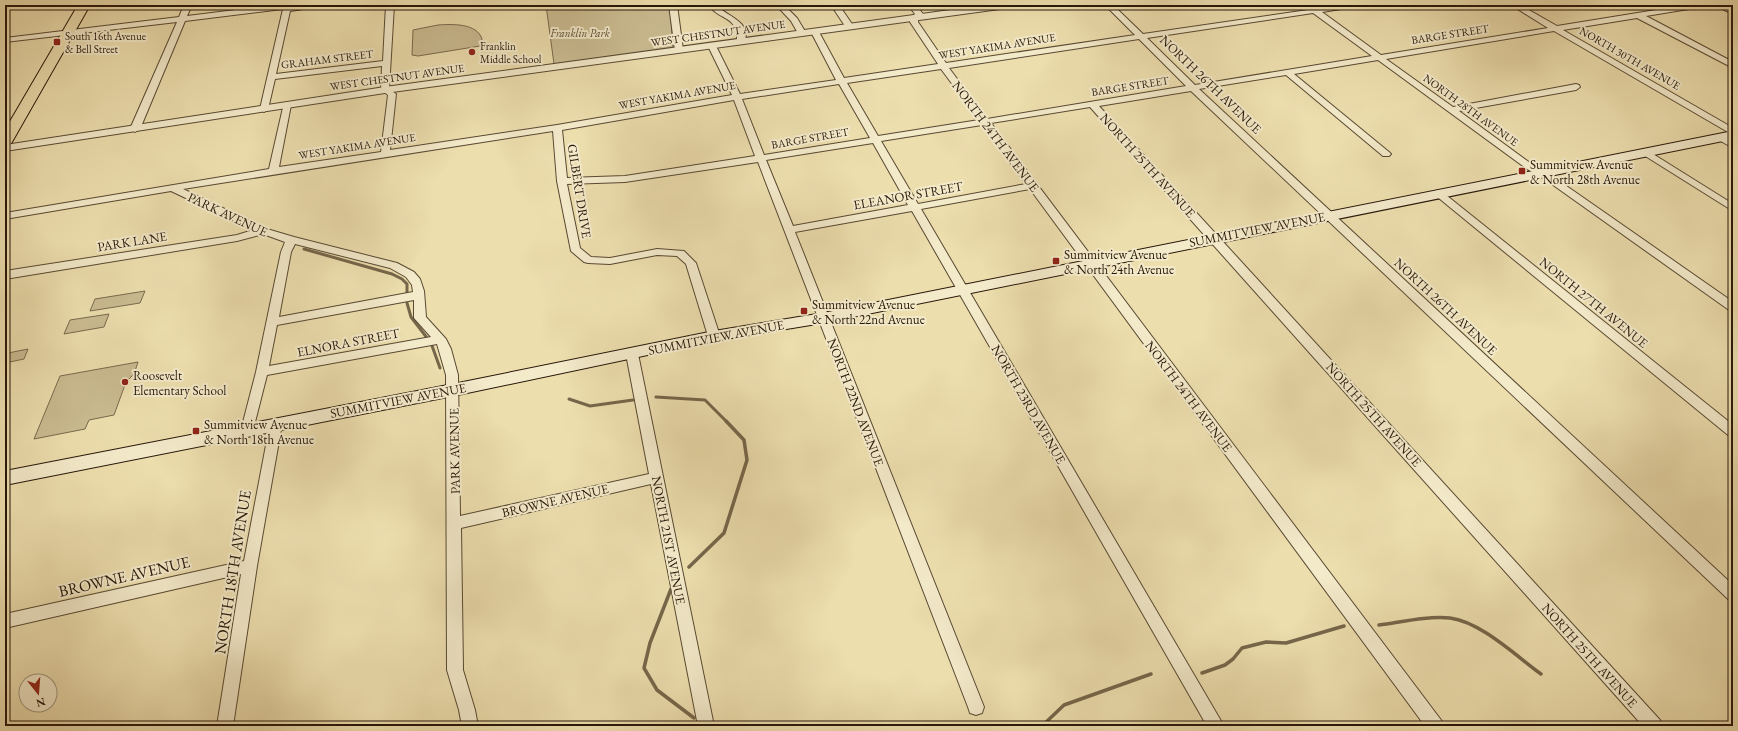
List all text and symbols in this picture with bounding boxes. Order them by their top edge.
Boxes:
street label: WEST CHESTNUT AVENUE [650,17,786,49]
street label: BARGE STREET [1410,21,1490,47]
street label: NORTH 30TH AVENUE [1577,23,1683,93]
park label: Franklin Park [549,26,610,40]
place label: South 16th Avenue & Bell Street [65,29,147,56]
street label: WEST YAKIMA AVENUE [938,30,1056,62]
street label: NORTH 26TH AVENUE [1156,31,1265,137]
marker: South 16th Avenue & Bell Street [52,37,62,47]
place label: Franklin Middle School [480,39,542,66]
street label: GRAHAM STREET [280,46,374,72]
marker: Franklin Middle School [467,47,477,57]
street label: WEST CHESTNUT AVENUE [329,61,465,93]
street label: NORTH 28TH AVENUE [1421,71,1521,149]
street label: BARGE STREET [1090,73,1170,99]
street label: NORTH 24TH AVENUE [948,77,1043,195]
street label: WEST YAKIMA AVENUE [618,78,736,112]
street label: NORTH 25TH AVENUE [1096,110,1199,221]
street label: BARGE STREET [770,124,850,152]
street label: WEST YAKIMA AVENUE [298,130,416,162]
street label: GILBERT DRIVE [564,143,595,239]
place label: Summitview Avenue & North 28th Avenue [1530,156,1640,188]
marker: Summitview Avenue & North 28th Avenue [1517,166,1527,176]
street label: ELEANOR STREET [852,177,964,213]
street label: PARK AVENUE [185,189,270,240]
street label: SUMMITVIEW AVENUE [1188,208,1327,251]
street label: PARK LANE [96,228,168,255]
place label: Summitview Avenue & North 24th Avenue [1064,246,1174,278]
street label: NORTH 27TH AVENUE [1536,253,1651,351]
street label: NORTH 26TH AVENUE [1391,254,1501,359]
marker: Summitview Avenue & North 24th Avenue [1051,256,1061,266]
place label: Summitview Avenue & North 22nd Avenue [812,296,925,328]
marker: Summitview Avenue & North 22nd Avenue [799,306,809,316]
street label: SUMMITVIEW AVENUE [647,316,786,359]
street label: ELNORA STREET [295,324,401,361]
street label: NORTH 22ND AVENUE [823,336,888,469]
street label: NORTH 24TH AVENUE [1141,337,1236,455]
street label: NORTH 23RD AVENUE [988,342,1070,467]
street label: NORTH 25TH AVENUE [1322,359,1425,470]
place label: Roosevelt Elementary School [133,367,226,399]
marker: Roosevelt Elementary School [120,377,130,387]
street label: SUMMITVIEW AVENUE [329,379,468,422]
street label: PARK AVENUE [445,408,464,494]
place label: Summitview Avenue & North 18th Avenue [204,416,314,448]
marker: Summitview Avenue & North 18th Avenue [191,426,201,436]
street label: NORTH 21ST AVENUE [648,475,689,606]
street label: BROWNE AVENUE [500,480,610,521]
street label: NORTH 18TH AVENUE [209,488,256,656]
street label: BROWNE AVENUE [56,551,192,602]
street label: NORTH 25TH AVENUE [1538,600,1641,711]
north arrow [18,673,58,713]
text: N [35,695,47,711]

